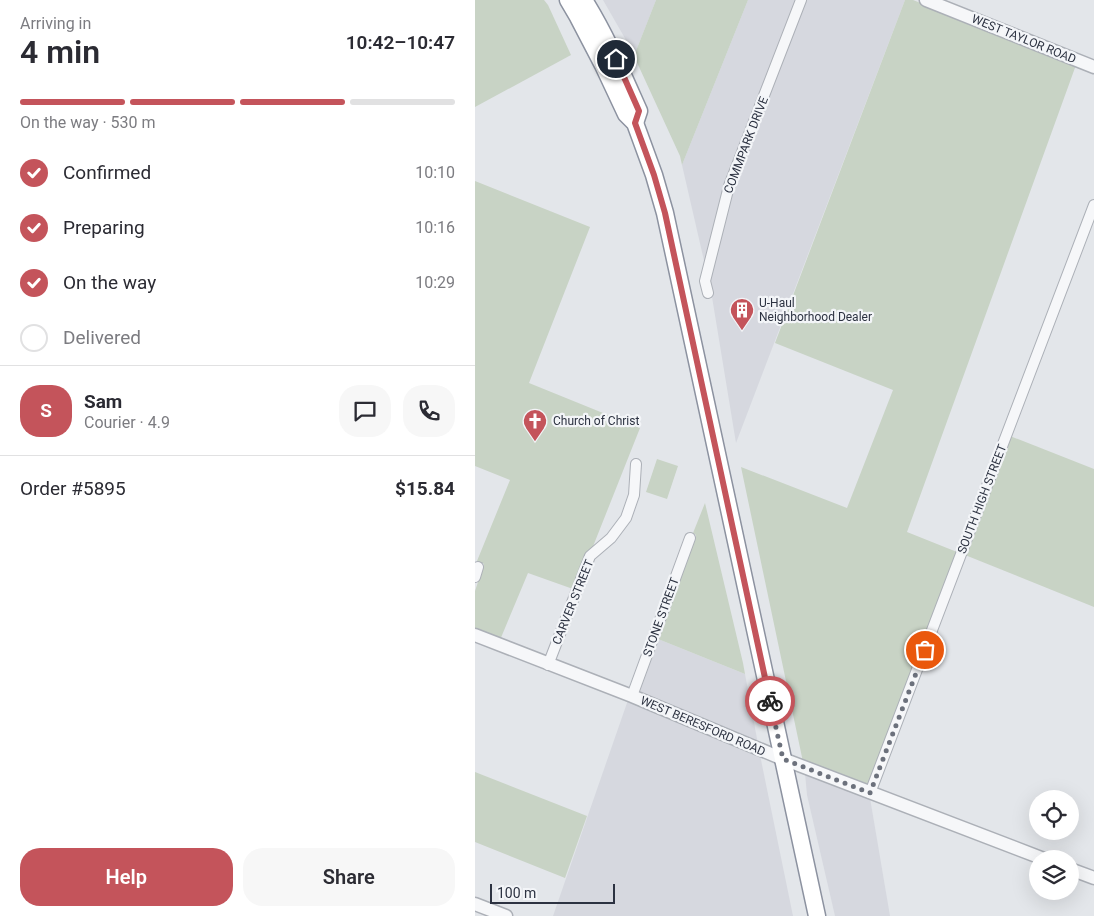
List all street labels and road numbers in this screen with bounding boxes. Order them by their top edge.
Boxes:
street label: WEST TAYLOR ROAD [970,12,1078,66]
street label: COMMPARK DRIVE [721,94,771,195]
street label: SOUTH HIGH STREET [955,442,1009,556]
street label: CARVER STREET [550,557,596,647]
street label: STONE STREET [640,575,682,659]
street label: WEST BERESFORD ROAD [638,693,768,759]

